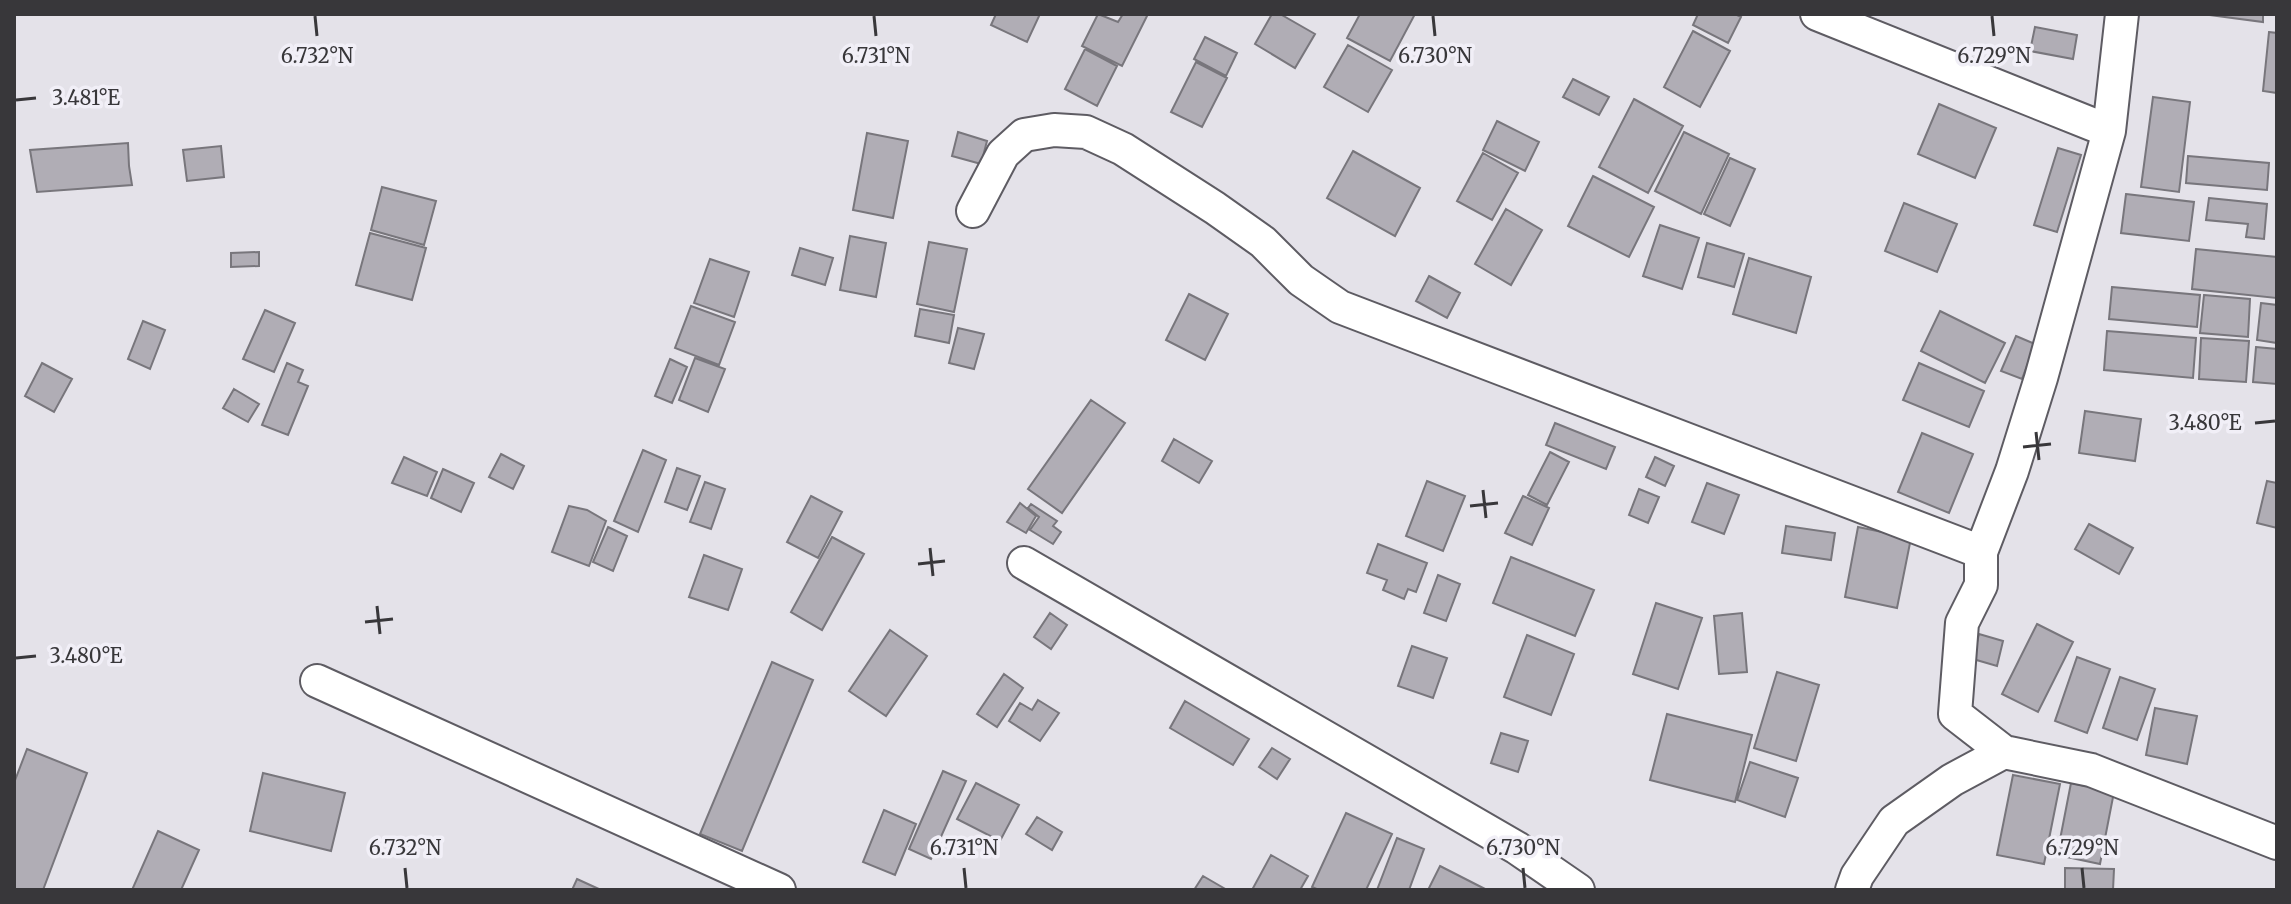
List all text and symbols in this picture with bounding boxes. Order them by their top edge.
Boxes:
text: 6.732°N [281,43,354,68]
text: 6.731°N [842,43,911,68]
text: 6.730°N [1398,43,1473,68]
text: 6.729°N [1957,43,2031,68]
text: 3.481°E [52,85,120,110]
text: 3.480°E [2168,410,2242,435]
text: 3.480°E [49,643,123,668]
text: 6.732°N [369,835,442,860]
text: 6.731°N [930,835,999,860]
text: 6.730°N [1486,835,1561,860]
text: 6.729°N [2045,835,2119,860]

